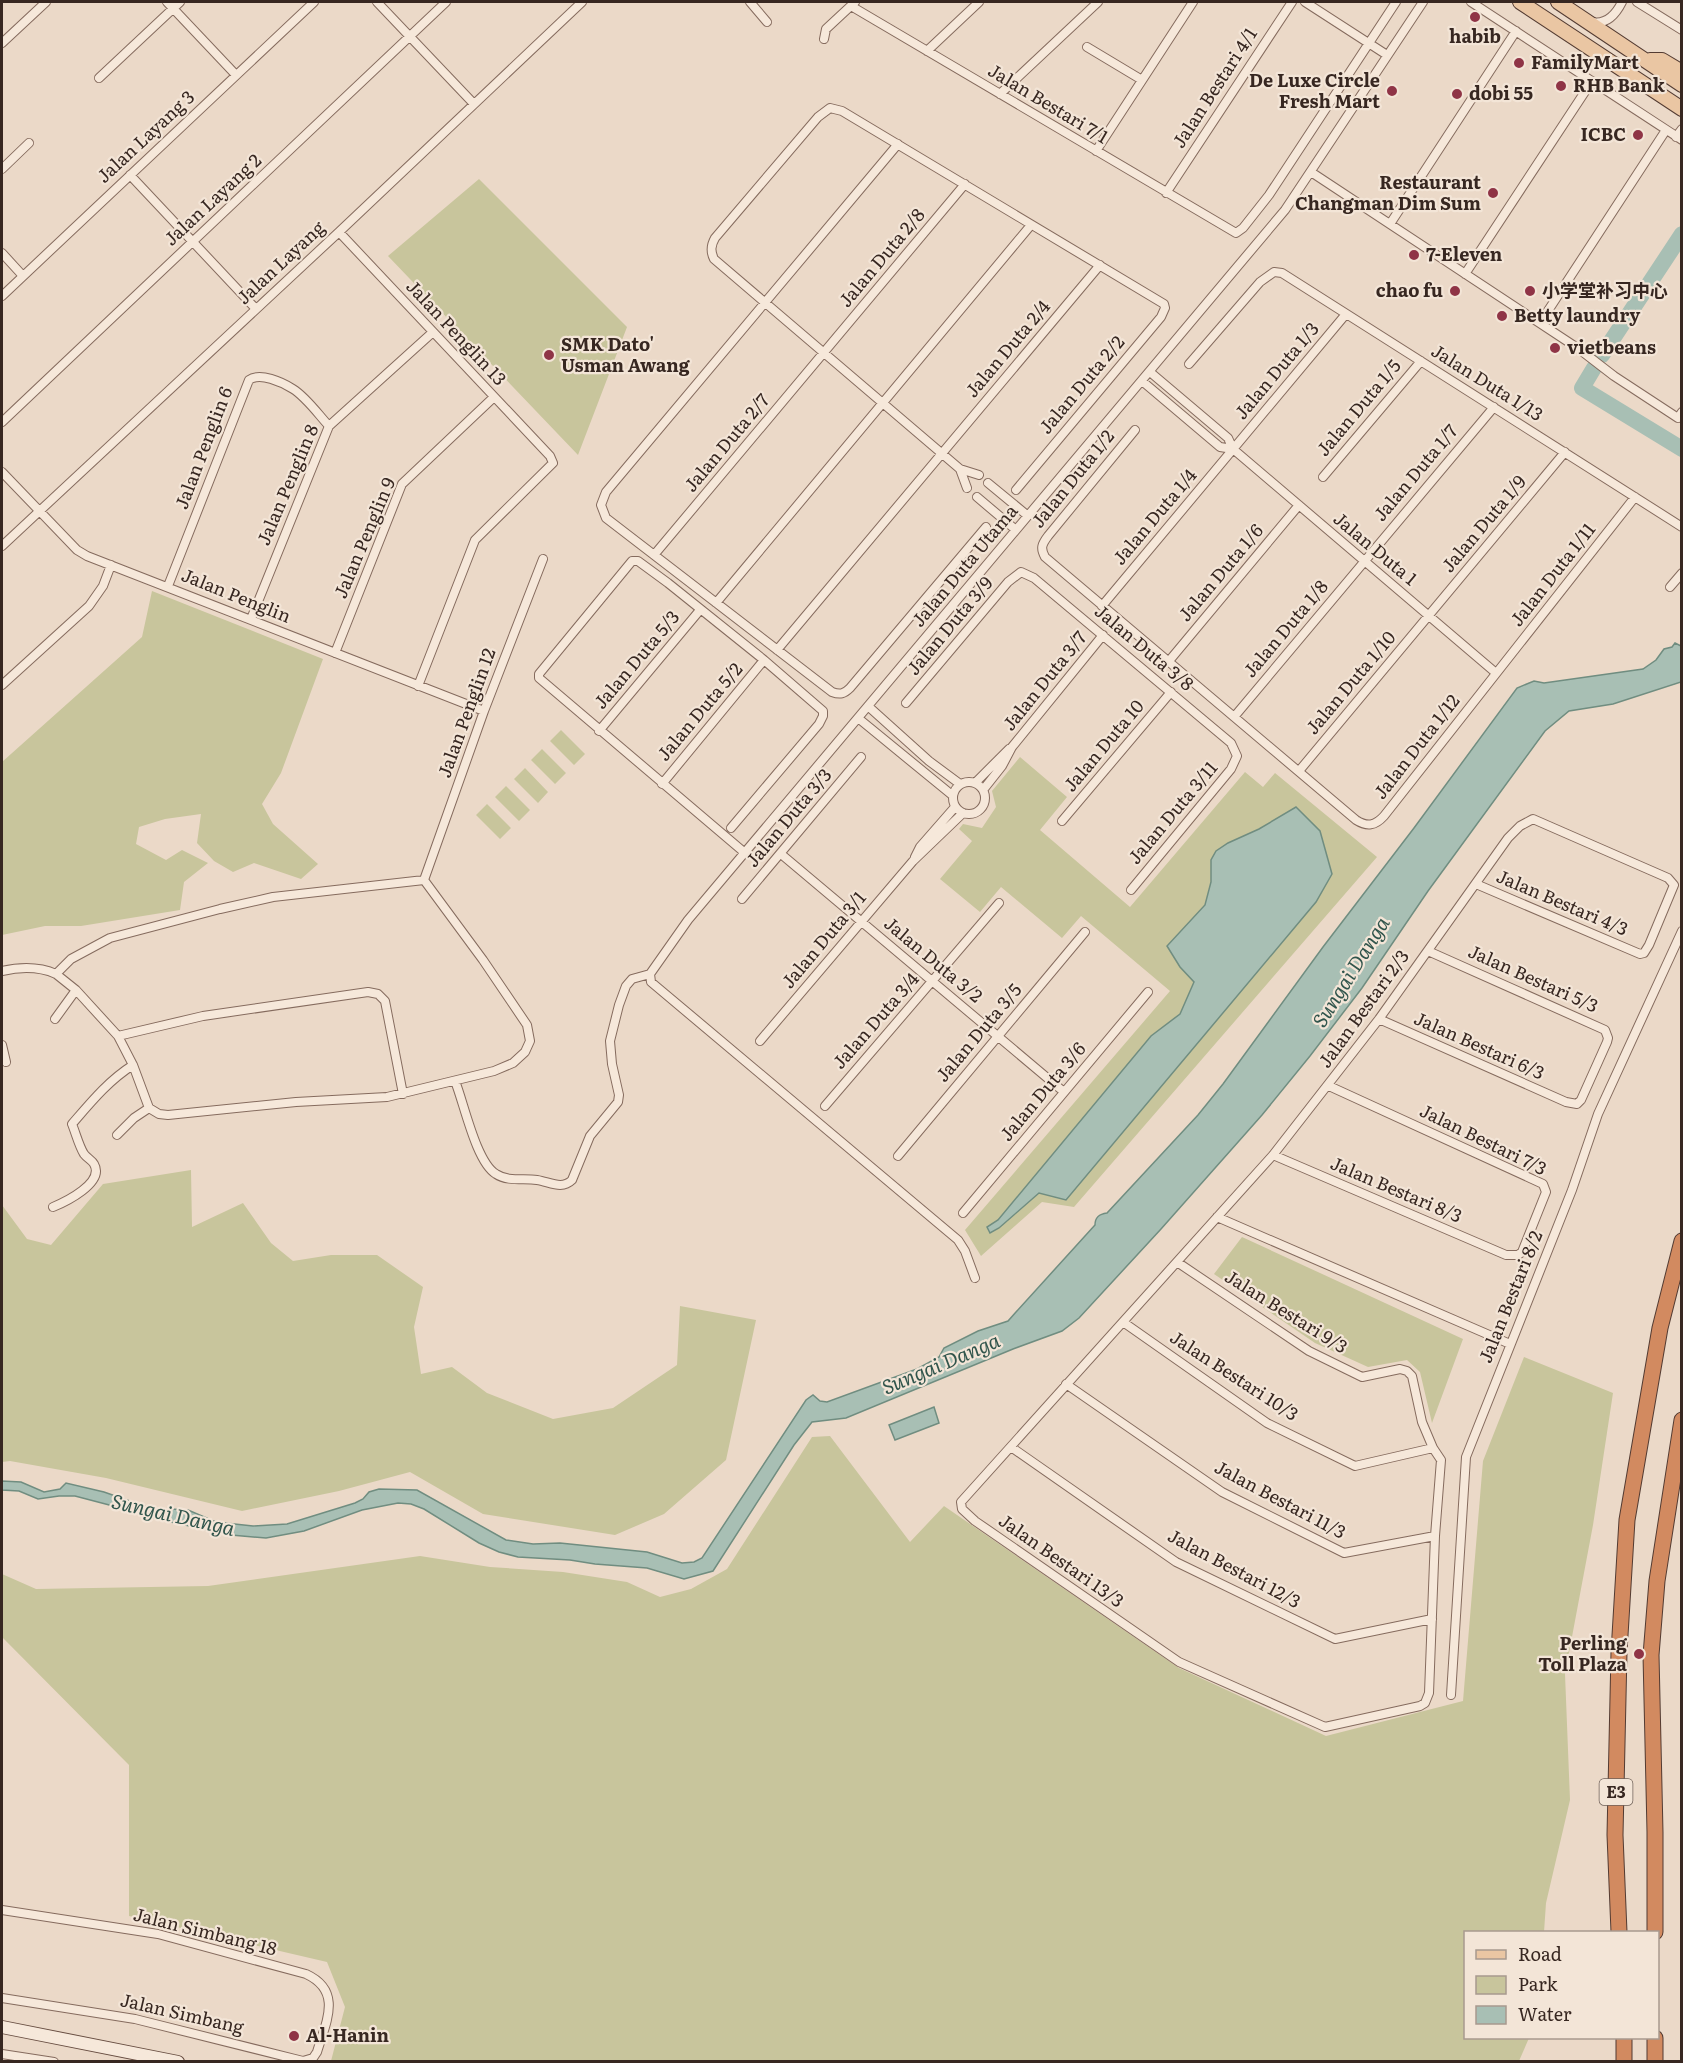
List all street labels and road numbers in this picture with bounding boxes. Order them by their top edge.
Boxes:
street label: Jalan Bestari 4/1 [1165,22,1263,153]
street label: Jalan Bestari 7/1 [984,56,1114,149]
street label: Jalan Layang 3 [90,83,200,188]
street label: Jalan Layang 2 [157,147,267,251]
street label: Jalan Duta 2/8 [831,202,930,312]
street label: Jalan Layang [230,213,331,310]
street label: Jalan Penglin 13 [401,273,514,391]
street label: Jalan Duta 2/4 [958,293,1056,403]
street label: Jalan Duta 1/3 [1227,316,1325,425]
street label: Jalan Duta 2/2 [1032,329,1130,439]
street label: Jalan Duta 1/13 [1427,337,1549,427]
street label: Jalan Duta 1/5 [1309,353,1407,461]
street label: Jalan Penglin 6 [167,382,238,513]
street label: Jalan Duta 2/7 [677,387,775,497]
street label: Jalan Duta 1/7 [1366,418,1464,526]
street label: Jalan Penglin 8 [249,420,324,549]
street label: Jalan Duta 1/2 [1024,423,1120,533]
street label: Jalan Duta 1/4 [1105,462,1202,570]
street label: Jalan Duta 1/9 [1434,469,1532,578]
street label: Jalan Penglin 9 [326,473,401,602]
street label: Jalan Duta Utama [904,498,1023,632]
street label: Jalan Duta 1 [1328,505,1424,591]
street label: Jalan Duta 1/6 [1171,517,1269,627]
street label: Jalan Duta 1/11 [1503,517,1601,632]
street label: Jalan Penglin [178,560,295,629]
street label: Jalan Duta 3/9 [899,570,998,680]
street label: Jalan Duta 1/8 [1236,573,1334,683]
street label: Jalan Duta 3/8 [1089,597,1200,696]
street label: Jalan Duta 5/3 [587,604,685,714]
street label: Jalan Duta 3/7 [995,624,1093,736]
street label: Jalan Duta 1/10 [1298,624,1401,740]
street label: Jalan Penglin 12 [430,644,502,781]
street label: Jalan Duta 5/2 [650,656,748,766]
street label: Jalan Duta 1/12 [1366,688,1465,804]
street label: Jalan Duta 10 [1056,693,1149,797]
street label: Jalan Duta 3/11 [1121,755,1223,869]
street label: Jalan Duta 3/3 [738,762,837,872]
street label: Jalan Bestari 4/3 [1493,862,1633,942]
street label: Jalan Duta 3/1 [774,885,872,994]
street label: Jalan Duta 3/2 [879,910,989,1008]
street label: Jalan Bestari 5/3 [1464,937,1603,1018]
street label: Jalan Bestari 2/3 [1311,944,1415,1073]
street label: Jalan Duta 3/4 [825,966,925,1074]
street label: Jalan Duta 3/5 [929,977,1027,1087]
street label: Jalan Bestari 6/3 [1410,1004,1549,1086]
street label: Jalan Duta 3/6 [992,1035,1092,1146]
street label: Jalan Bestari 7/3 [1416,1096,1552,1181]
street label: Jalan Bestari 8/3 [1327,1149,1467,1229]
street label: Jalan Bestari 8/2 [1471,1226,1548,1367]
street label: Jalan Bestari 9/3 [1220,1262,1353,1359]
street label: Jalan Bestari 10/3 [1165,1323,1304,1427]
street label: Jalan Bestari 11/3 [1210,1453,1351,1545]
street label: Jalan Bestari 13/3 [994,1506,1130,1613]
street label: Jalan Bestari 12/3 [1163,1521,1306,1614]
road number: E3 [1600,1779,1632,1805]
street label: Jalan Simbang 18 [131,1900,280,1961]
street label: Jalan Simbang [118,1985,248,2040]

